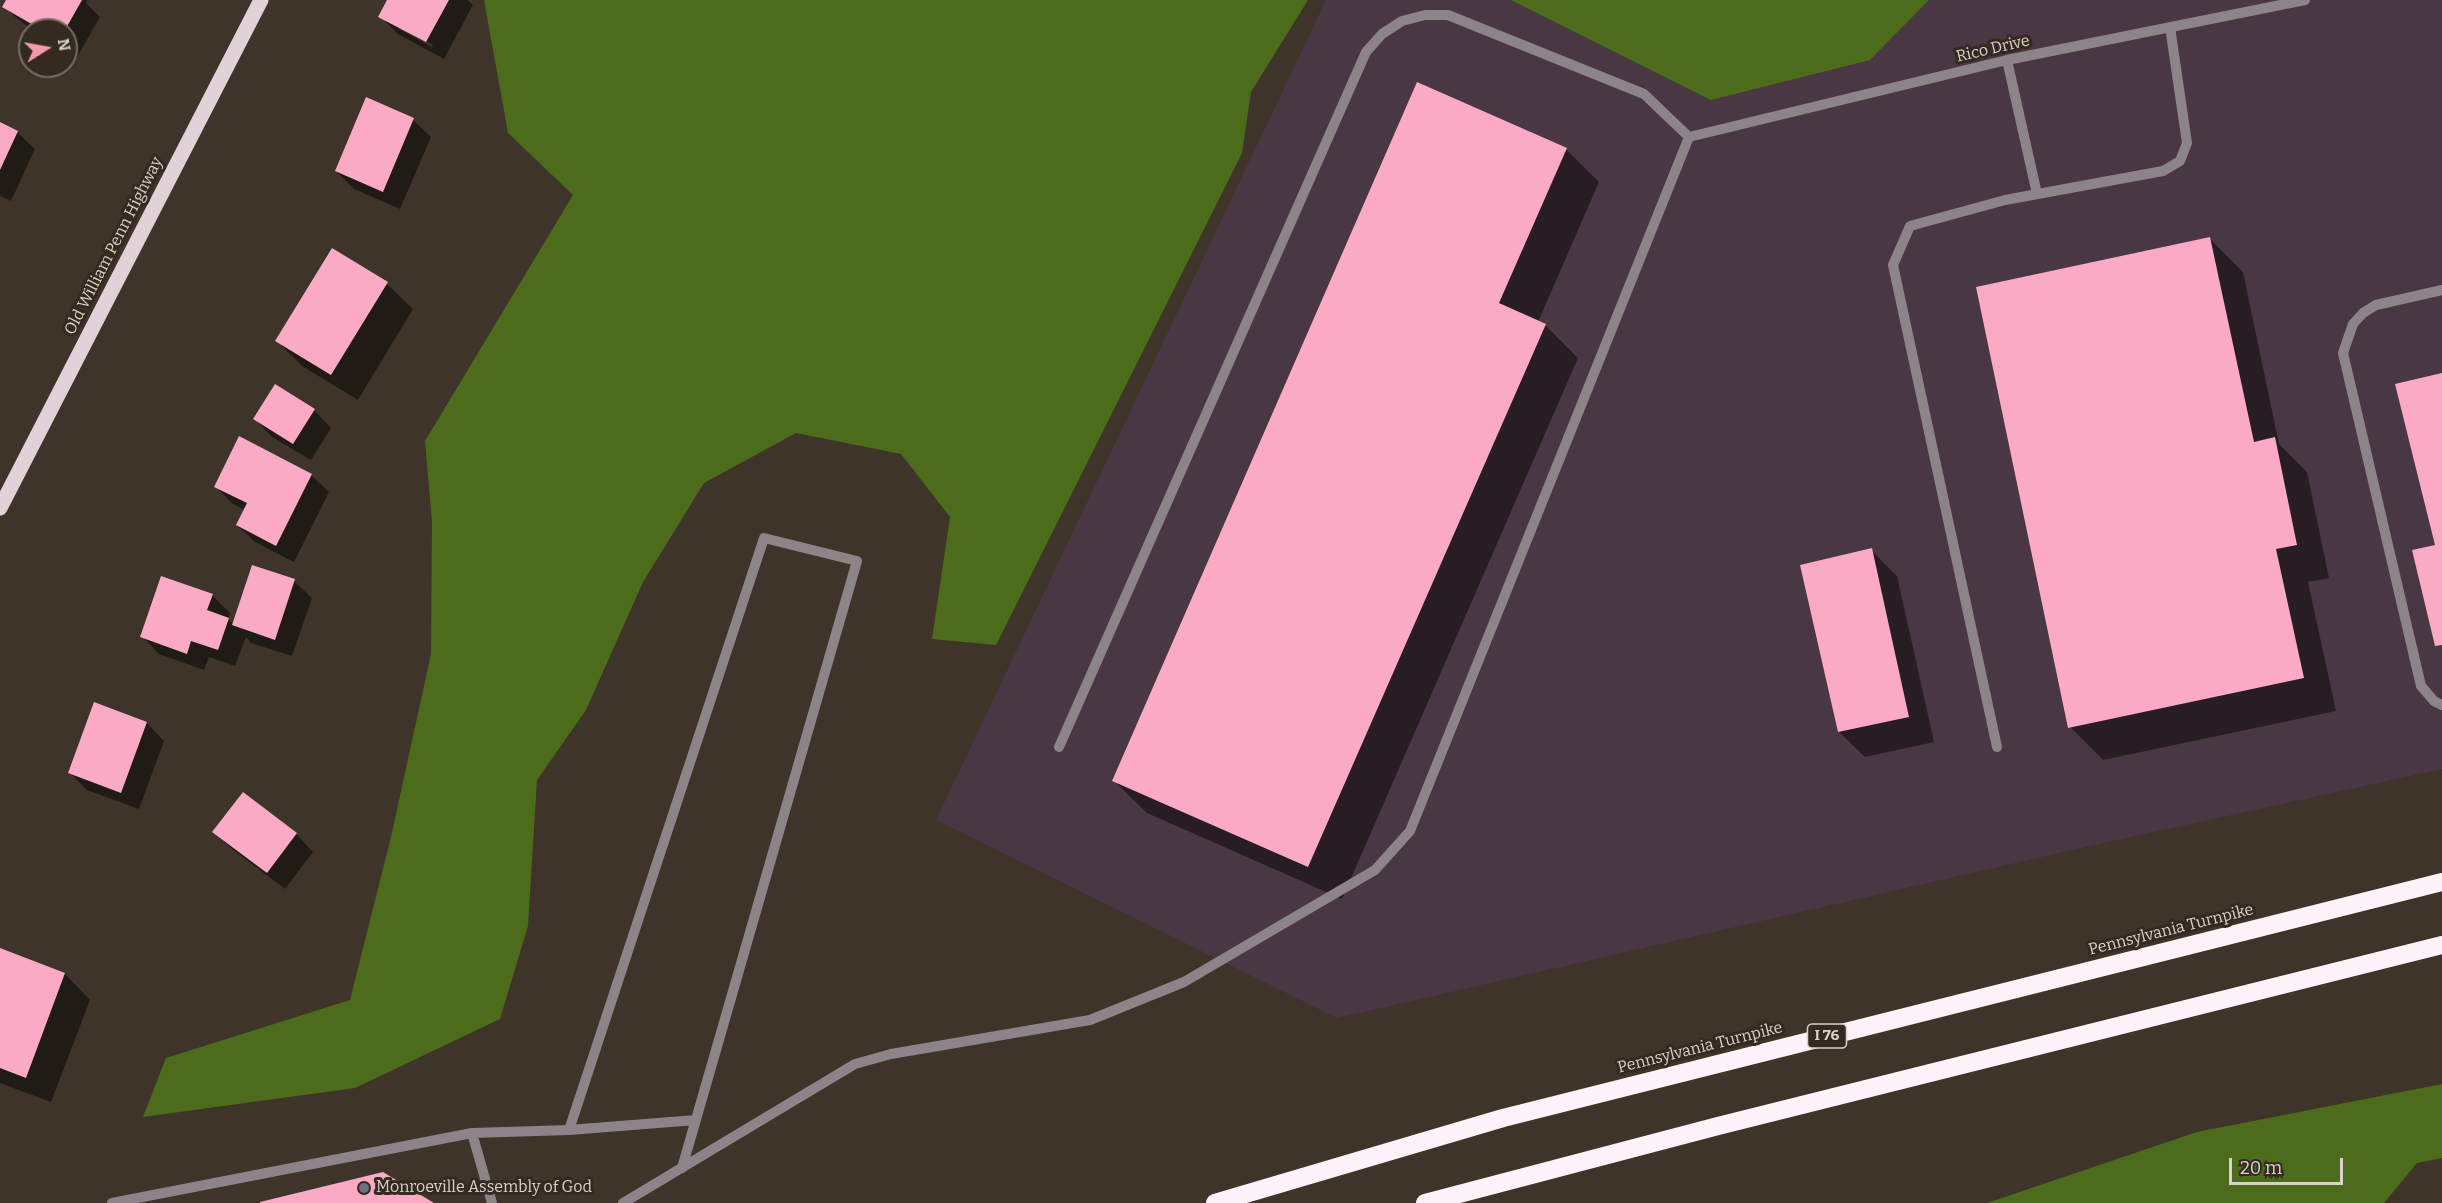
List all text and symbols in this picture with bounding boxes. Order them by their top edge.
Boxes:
north arrow [18,18,78,78]
street label: Rico Drive [1954,31,2032,67]
text: N [54,37,75,53]
street label: Old William Penn Highway [61,154,167,338]
street label: Pennsylvania Turnpike [2087,900,2255,960]
street label: Pennsylvania Turnpike [1616,1018,1784,1078]
road number: I 76 [1808,1024,1846,1048]
scale bar [2232,1146,2346,1184]
text: 20 m [2240,1157,2282,1179]
place label: Monroeville Assembly of God [376,1178,592,1198]
marker: Monroeville Assembly of God [357,1181,371,1195]

